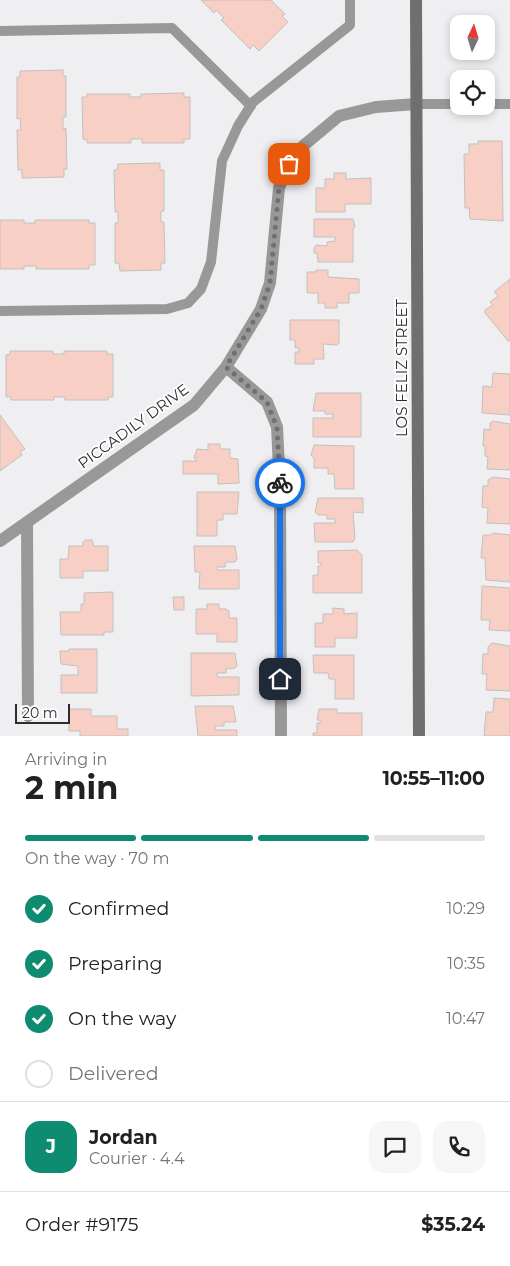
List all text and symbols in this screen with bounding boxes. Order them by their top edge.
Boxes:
north arrow [450,15,495,60]
map controls [450,15,495,115]
button: locate [450,70,495,115]
pin [268,143,310,185]
icon: bag [275,150,303,178]
street label: LOS FELIZ STREET [392,299,411,437]
street label: PICCADILY DRIVE [74,379,192,473]
courier [255,458,305,508]
icon: bike [266,469,294,497]
pin [259,658,301,700]
icon: home [266,665,294,693]
scale bar [15,701,70,724]
text: 20 m [22,704,58,722]
text: Arriving in [25,750,107,769]
text: 10:55–11:00 [382,767,485,790]
text: 2 min [25,768,118,807]
text: On the way · 70 m [25,849,169,868]
icon: check [25,895,53,923]
text: Confirmed [68,897,169,920]
text: 10:29 [446,899,485,918]
icon: check [25,950,53,978]
text: Preparing [68,952,163,975]
text: 10:35 [447,954,485,973]
icon: check [25,1005,53,1033]
text: On the way [68,1007,176,1030]
text: 10:47 [446,1009,485,1028]
text: Delivered [68,1062,159,1085]
button: chat [369,1121,421,1173]
button: phone [433,1121,485,1173]
text: Jordan [89,1126,158,1149]
text: J [46,1135,56,1158]
text: Courier · 4.4 [89,1149,185,1168]
text: Order #9175 [25,1213,139,1236]
text: $35.24 [421,1213,485,1236]

